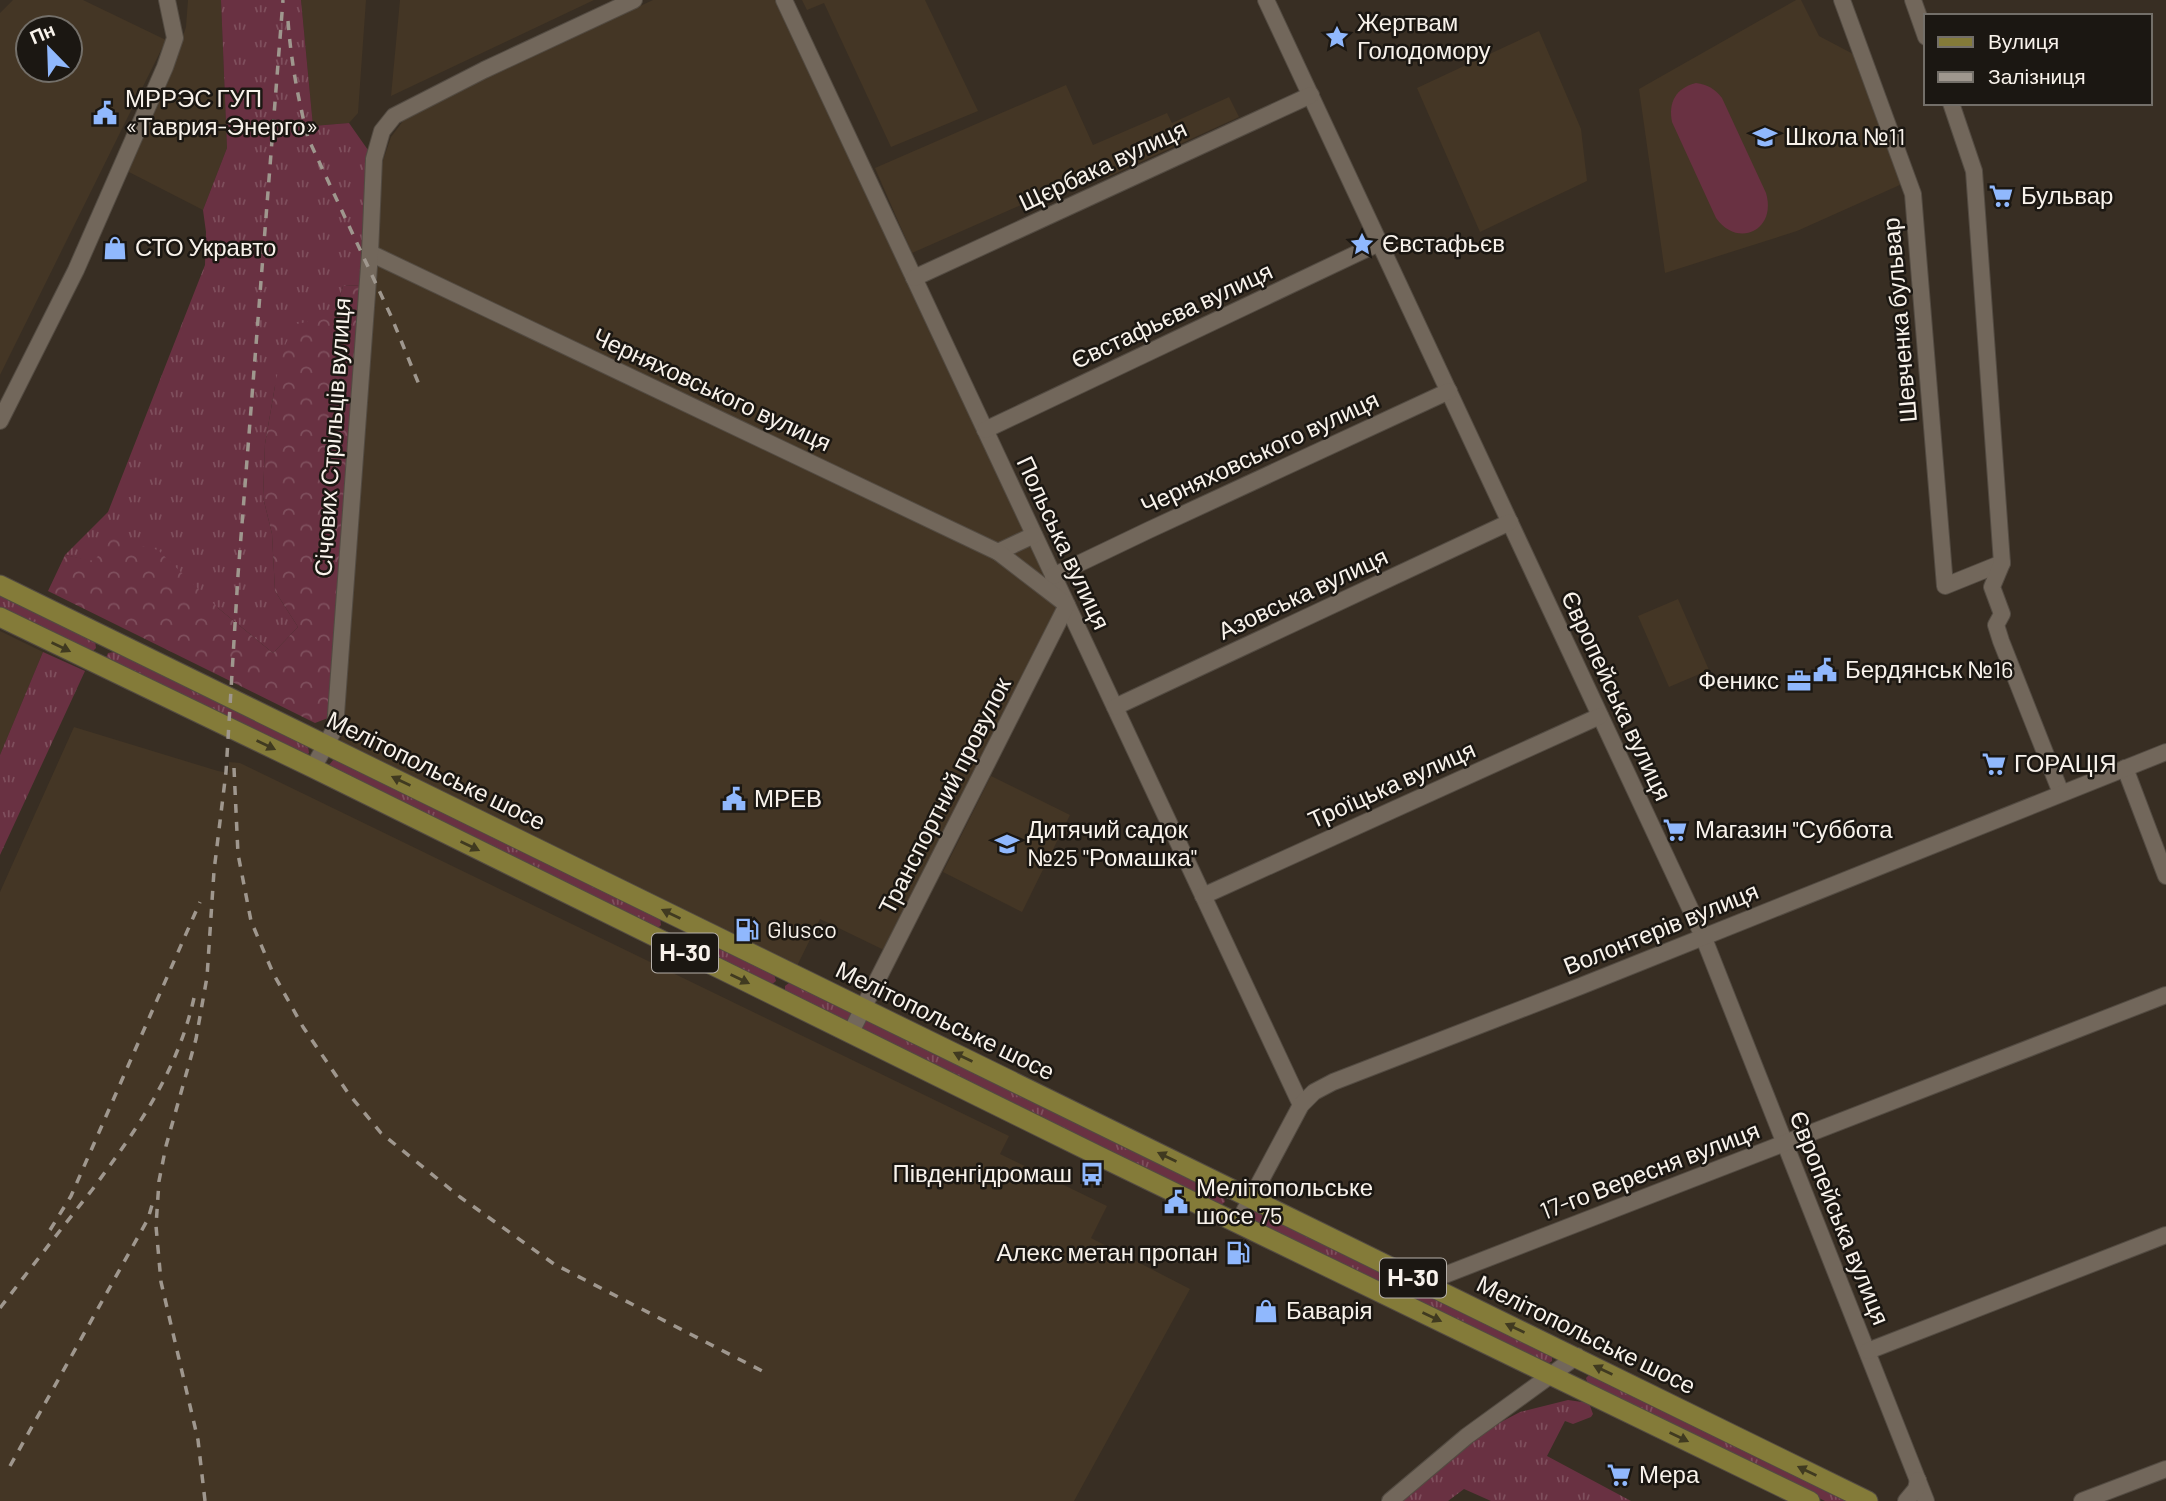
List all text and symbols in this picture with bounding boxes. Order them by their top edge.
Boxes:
place label: Жертвам Голодомору [1357,7,1491,64]
north arrow [14,14,84,84]
legend [1924,14,2152,105]
text: Пн [26,17,58,48]
place icon: Жертвам Голодомору [1323,23,1351,51]
text: Вулиця [1988,28,2059,53]
text: Залізниця [1988,63,2086,88]
place label: МРРЭС ГУП «Таврия-Энерго» [125,83,319,140]
public building icon: МРРЭС ГУП «Таврия-Энерго» [91,99,119,127]
street label: Щєрбака вулиця [1014,113,1191,216]
place label: Школа №11 [1785,121,1905,150]
school or university icon: Школа №11 [1751,123,1779,151]
place label: Бульвар [2021,180,2113,209]
supermarket icon: Бульвар [1987,182,2015,210]
street label: Шевченка бульвар [1875,216,1922,424]
place label: Євстафьєв [1382,228,1505,257]
place icon: Євстафьєв [1348,230,1376,258]
place label: СТО Укравто [135,232,276,261]
shop icon: СТО Укравто [101,234,129,262]
street label: Євстафьєва вулиця [1066,255,1277,374]
street label: Січових Стрільців вулиця [307,296,356,577]
street label: Черняховського вулиця [589,321,836,457]
street label: Черняховського вулиця [1136,384,1383,520]
street label: Польська вулиця [1011,451,1117,634]
street label: Азовська вулиця [1213,541,1392,645]
street label: Європейська вулиця [1556,586,1679,805]
one-way arrow [51,641,71,652]
place label: Бердянськ №16 [1845,654,2013,683]
public building icon: Бердянськ №16 [1811,656,1839,684]
place label: Феникс [1698,665,1779,694]
office icon: Феникс [1785,667,1813,695]
street label: Транспортний провулок [871,672,1016,919]
street label: Мелітопольське шосе [322,704,551,835]
street label: Троїцька вулиця [1303,734,1479,833]
one-way arrow [256,740,276,751]
place label: ГОРАЦІЯ [2014,748,2116,777]
supermarket icon: ГОРАЦІЯ [1980,750,2008,778]
one-way arrow [391,776,411,787]
place label: МРЕВ [754,783,822,812]
public building icon: МРЕВ [720,785,748,813]
place label: Дитячий садок №25 "Ромашка" [1027,814,1197,871]
place label: Магазин "Суббота [1695,814,1893,843]
supermarket icon: Магазин "Суббота [1661,816,1689,844]
school or university icon: Дитячий садок №25 "Ромашка" [993,830,1021,858]
one-way arrow [460,841,480,852]
street label: Волонтерів вулиця [1559,875,1762,980]
one-way arrow [661,908,681,919]
place label: Glusco [767,914,837,943]
fuel station icon: Glusco [733,916,761,944]
road number: Н-30 [652,934,718,972]
street label: Мелітопольське шосе [831,954,1060,1085]
one-way arrow [730,974,750,985]
one-way arrow [953,1052,973,1063]
street label: Європейська вулиця [1784,1106,1897,1329]
street label: 17-го Вересня вулиця [1536,1114,1763,1225]
one-way arrow [1157,1152,1177,1163]
place label: Південгідромаш [892,1158,1072,1187]
bus stop icon: Південгідромаш [1078,1160,1106,1188]
place label: Мелітопольське шосе 75 [1196,1172,1373,1229]
public building icon: Мелітопольське шосе 75 [1162,1188,1190,1216]
place label: Алекс метан пропан [997,1237,1218,1266]
fuel station icon: Алекс метан пропан [1224,1239,1252,1267]
road number: Н-30 [1380,1259,1446,1298]
street label: Мелітопольське шосе [1472,1268,1701,1399]
place label: Баварія [1286,1295,1373,1324]
shop icon: Баварія [1252,1297,1280,1325]
one-way arrow [1422,1312,1442,1323]
one-way arrow [1505,1322,1525,1333]
one-way arrow [1593,1364,1613,1375]
one-way arrow [1669,1431,1689,1442]
place label: Мера [1639,1459,1700,1488]
supermarket icon: Мера [1605,1461,1633,1489]
one-way arrow [1797,1465,1817,1476]

